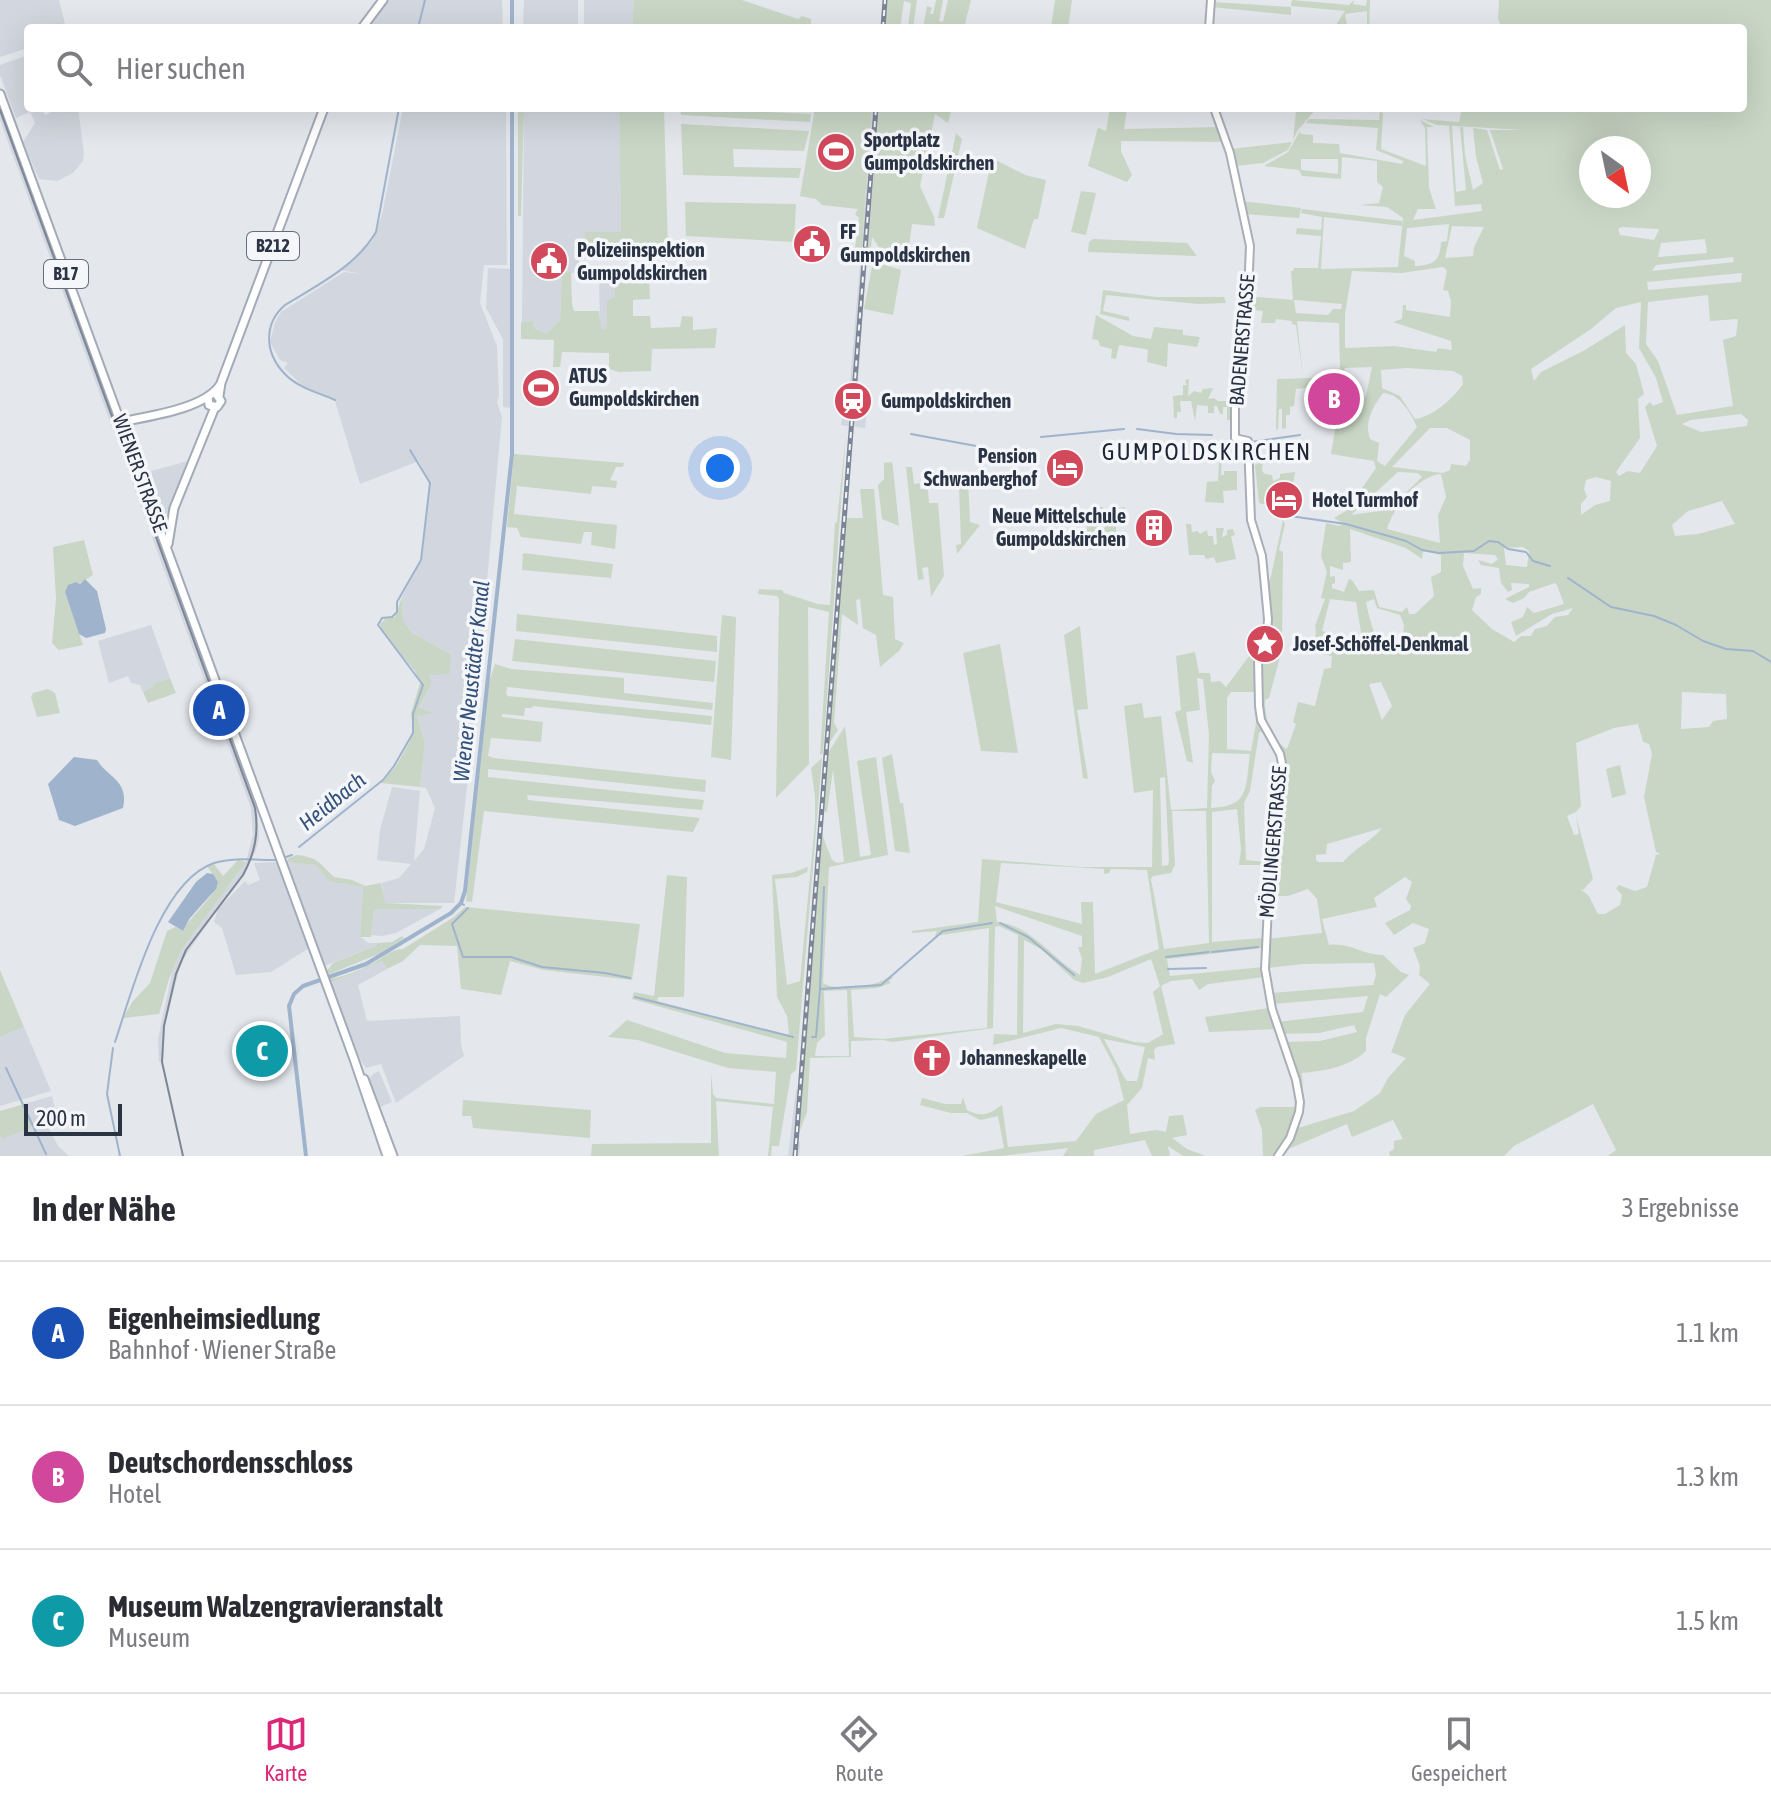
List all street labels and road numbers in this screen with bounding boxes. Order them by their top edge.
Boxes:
road number: B212 [247,232,299,260]
road number: B17 [44,260,88,288]
street label: BADENERSTRASSE [1224,273,1259,407]
street label: WIENER STRASSE [109,411,173,535]
street label: MÖDLINGERSTRASSE [1254,765,1291,919]

